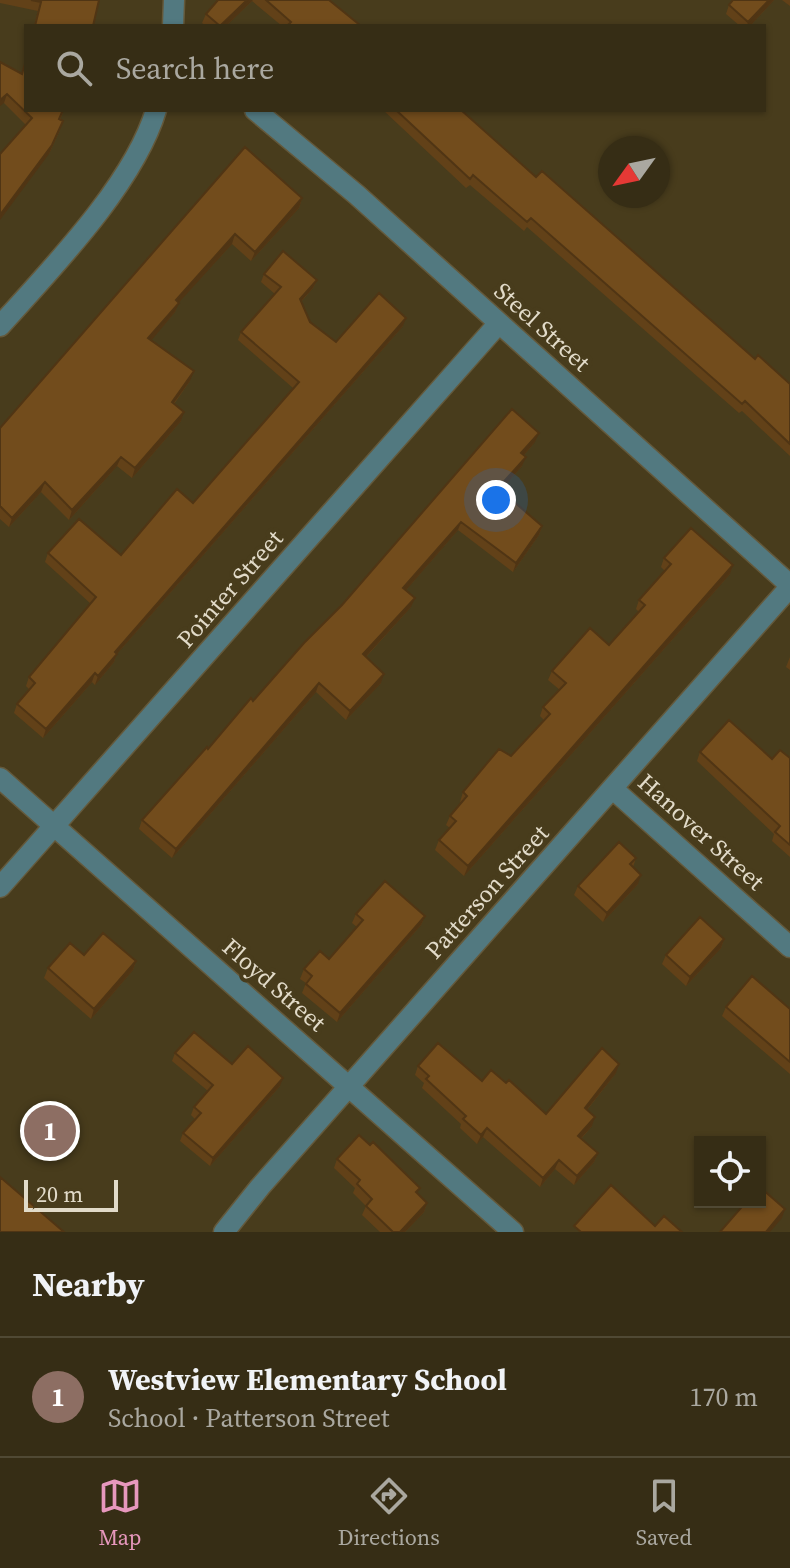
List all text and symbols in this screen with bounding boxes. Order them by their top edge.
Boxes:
search box [24,24,766,112]
icon: search [52,46,96,90]
text: Search here [116,48,274,89]
north arrow [598,136,670,208]
street label: Steel Street [487,275,598,379]
your location [476,480,516,520]
street label: Pointer Street [169,523,290,655]
street label: Hanover Street [631,766,772,898]
street label: Patterson Street [417,817,556,966]
street label: Floyd Street [216,930,333,1039]
pin: 1 [24,1101,76,1161]
map controls [694,1136,766,1208]
button: locate [694,1136,766,1208]
scale bar [24,1176,118,1212]
text: 20 m [36,1179,83,1209]
text: Nearby [32,1261,145,1307]
text: Westview Elementary School [108,1359,507,1400]
text: 1 [51,1379,65,1415]
text: 170 m [690,1379,758,1415]
text: School · Patterson Street [108,1400,390,1436]
tab: Map [98,1474,142,1552]
tab: Directions [338,1474,440,1552]
tab: Saved [636,1474,692,1552]

